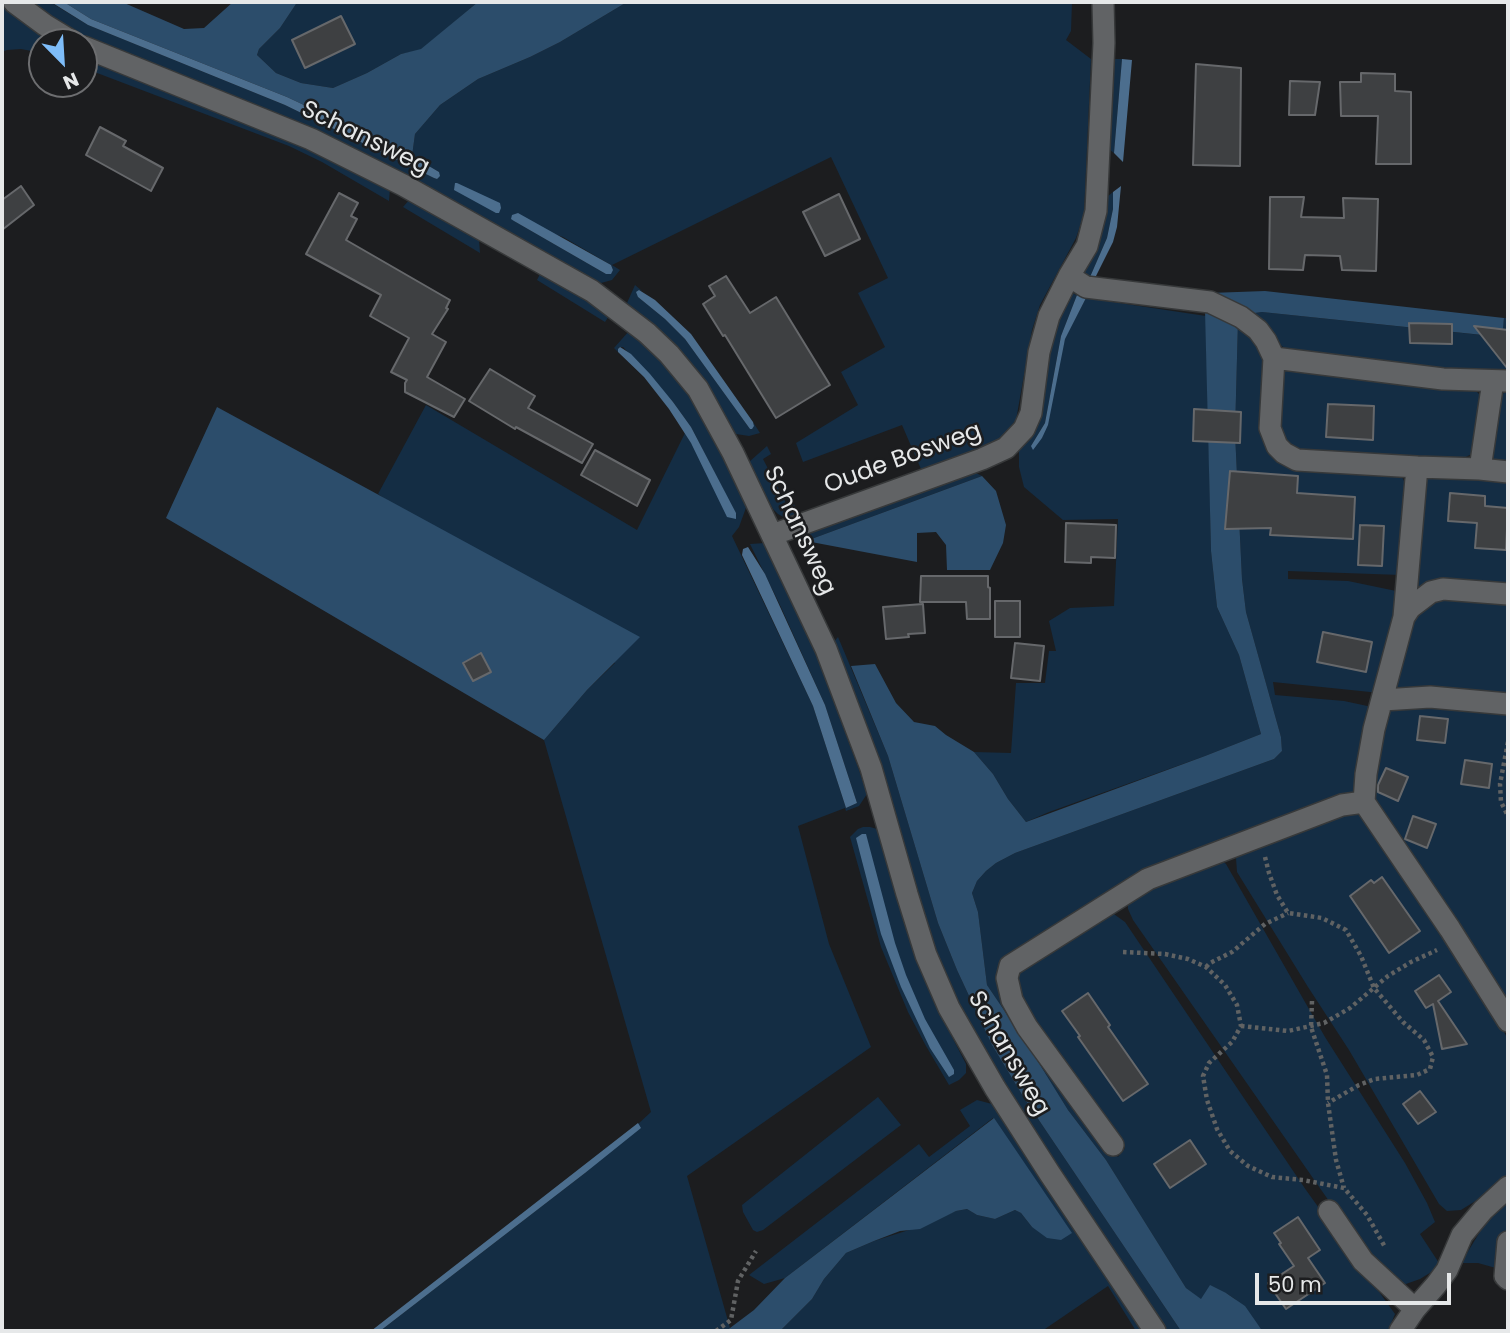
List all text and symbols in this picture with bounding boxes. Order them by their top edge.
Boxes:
north arrow [28,28,98,98]
text: N [59,66,83,96]
street label: Schansweg [296,96,434,182]
street label: Oude Bosweg [820,417,986,501]
street label: Schansweg [757,462,841,600]
street label: Schansweg [961,987,1055,1121]
scale bar [1258,1260,1454,1304]
text: 50 m [1268,1270,1322,1299]

